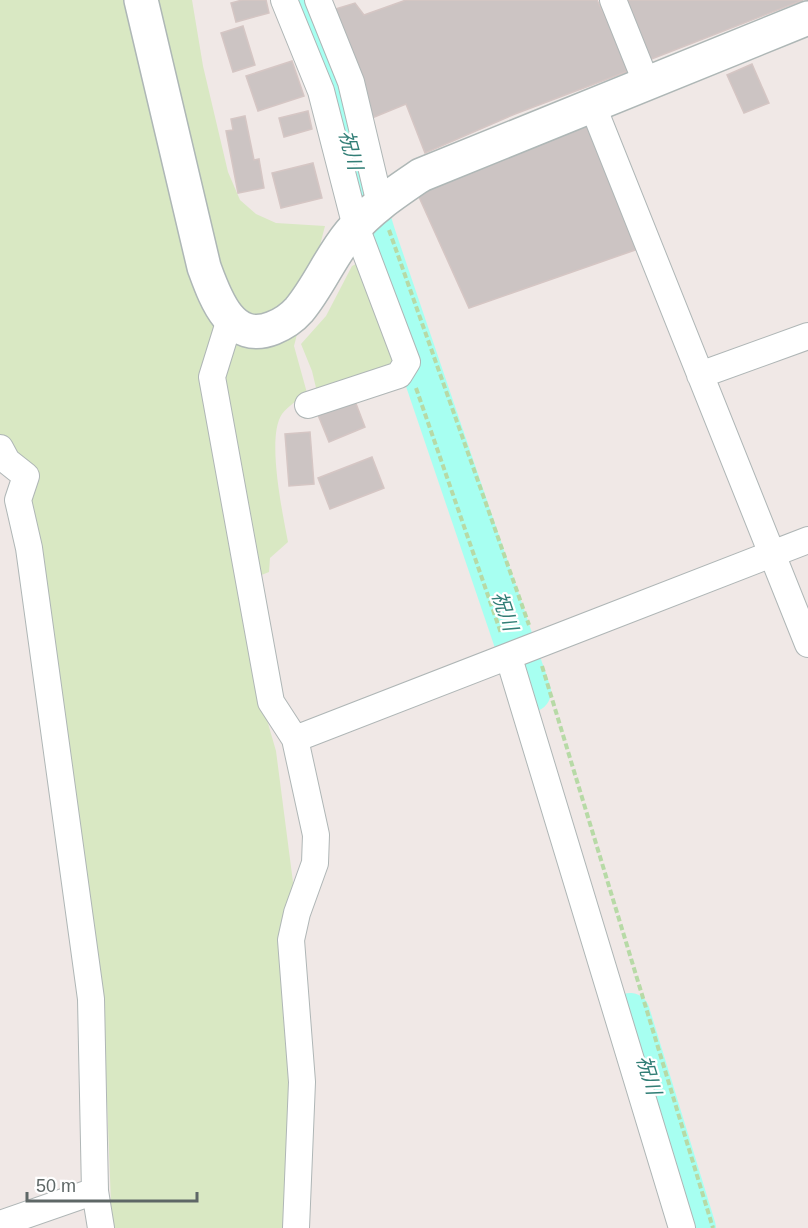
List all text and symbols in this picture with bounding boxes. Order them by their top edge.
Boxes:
water label: 祝川 [335,128,367,174]
water label: 祝川 [488,589,523,635]
water label: 祝川 [633,1053,666,1099]
scale bar [27,1165,196,1203]
text: 50 m [36,1176,76,1196]

